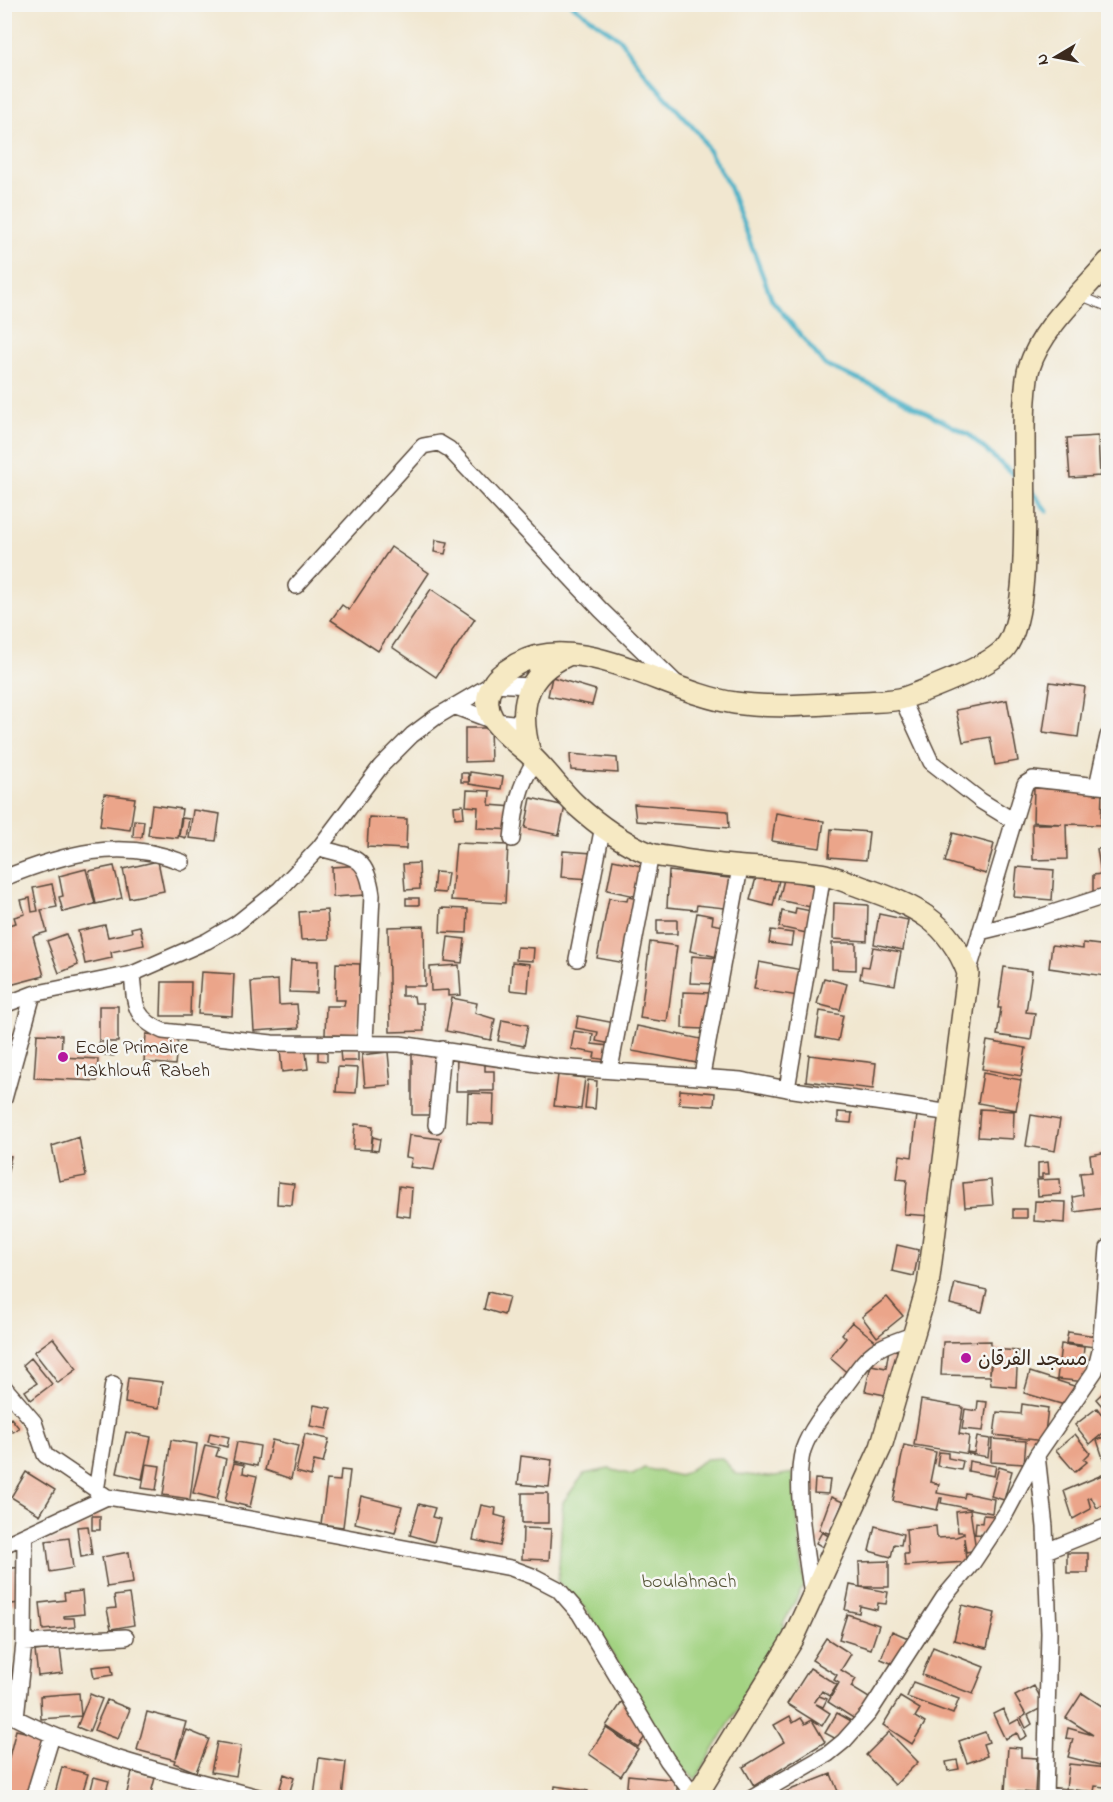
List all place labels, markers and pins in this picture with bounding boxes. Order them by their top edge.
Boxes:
place label: Ecole Primaire Makhloufi Rabeh [75,1034,210,1086]
marker: Ecole Primaire Makhloufi Rabeh [56,1050,70,1064]
place label: مسجد الفرقان [978,1346,1087,1375]
marker: مسجد الفرقان [959,1351,973,1365]

